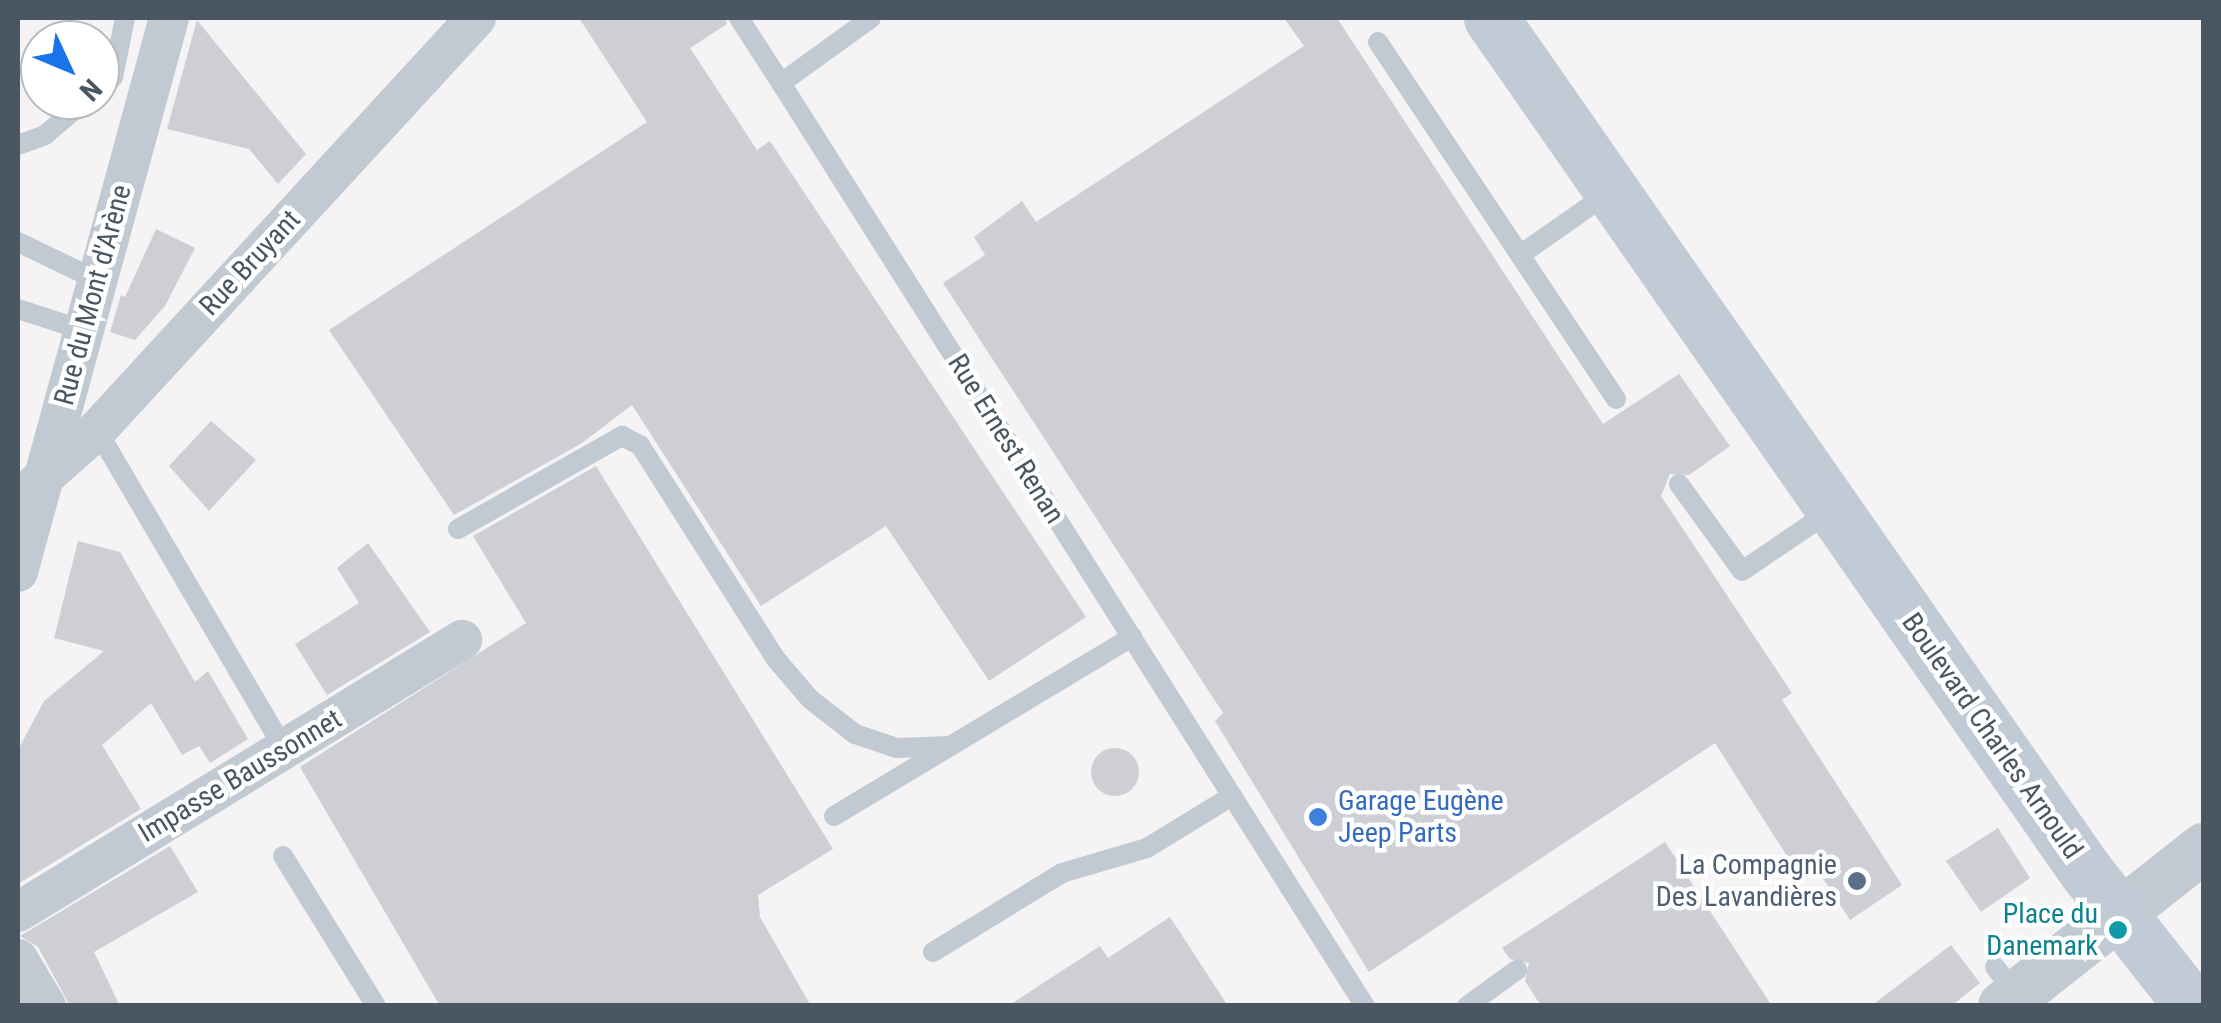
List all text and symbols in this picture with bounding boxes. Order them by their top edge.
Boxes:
north arrow [20,20,120,120]
text: N [73,72,108,107]
street label: Rue du Mont d'Arène [47,181,139,409]
street label: Rue Bruyant [193,203,307,323]
street label: Rue Ernest Renan [941,348,1071,530]
street label: Boulevard Charles Arnould [1894,607,2090,865]
street label: Impasse Baussonnet [132,702,348,850]
place label: Garage Eugène Jeep Parts [1338,784,1504,850]
marker: Garage Eugène Jeep Parts [1307,806,1329,828]
place label: La Compagnie Des Lavandières [1656,848,1837,914]
marker: La Compagnie Des Lavandières [1846,870,1868,892]
place label: Place du Danemark [1986,897,2098,963]
marker: Place du Danemark [2107,919,2129,941]

